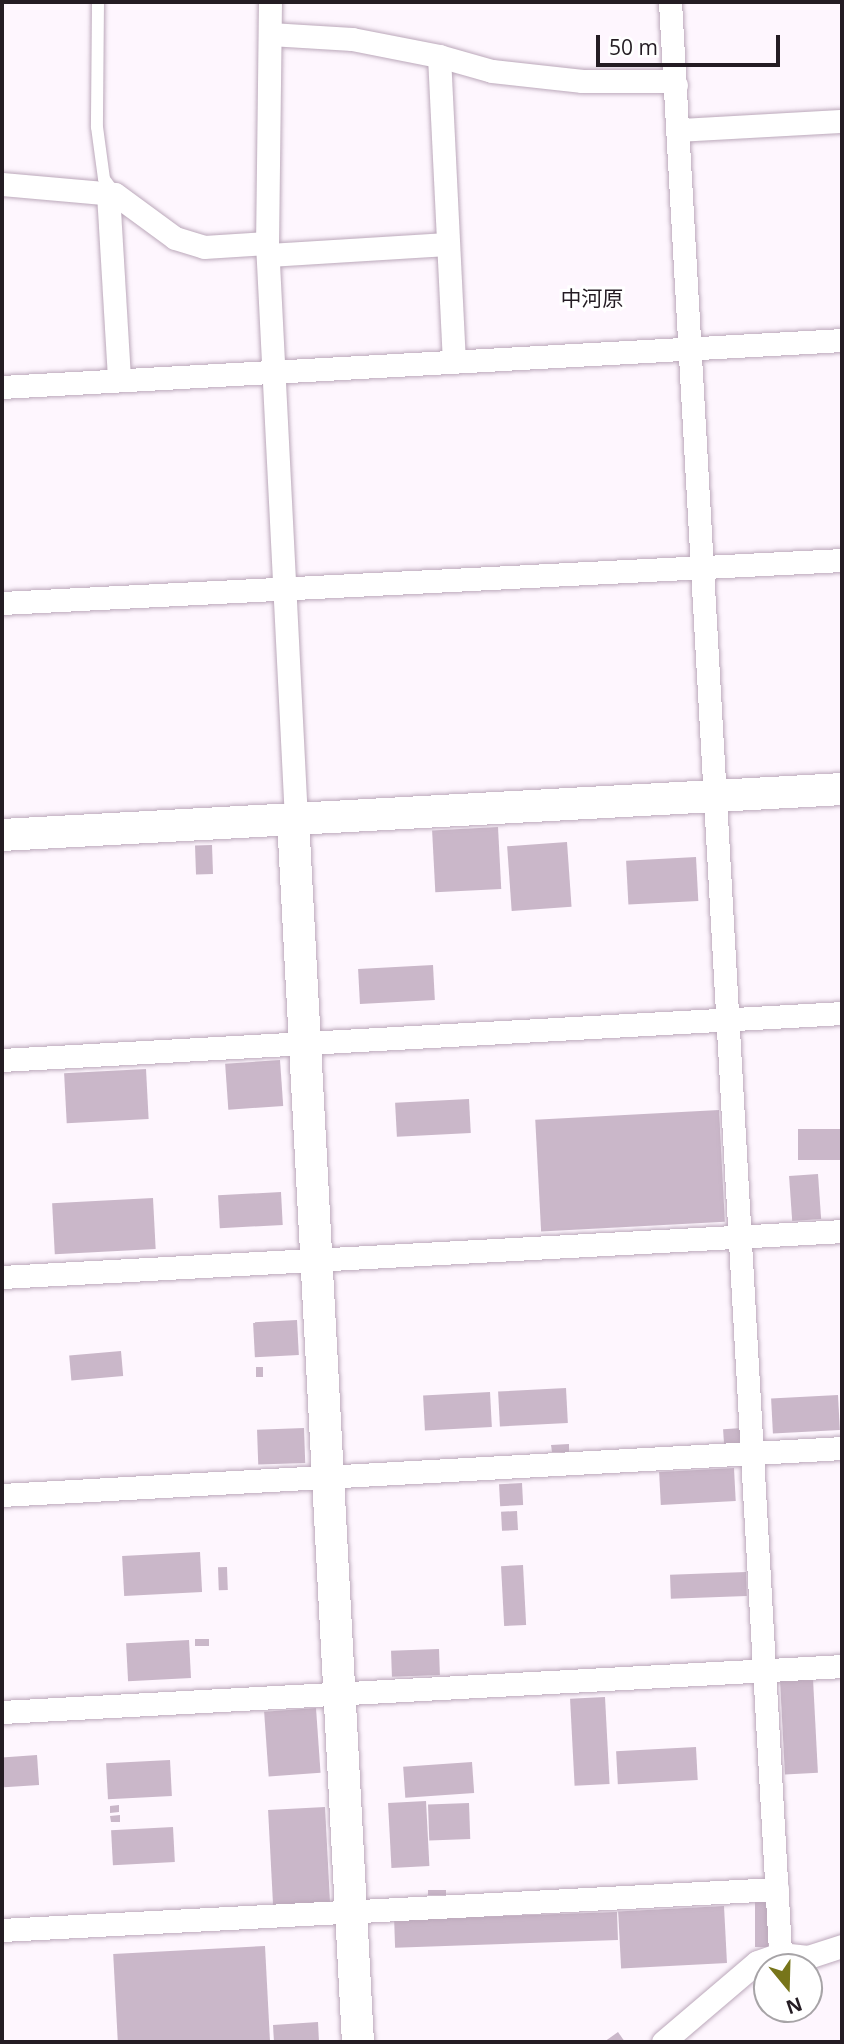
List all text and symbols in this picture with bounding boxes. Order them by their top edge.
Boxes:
scale bar [599,21,783,65]
text: 50 m [609,33,658,61]
district label: 中河原 [561,285,623,311]
north arrow [753,1953,823,2023]
text: N [783,1991,806,2021]

